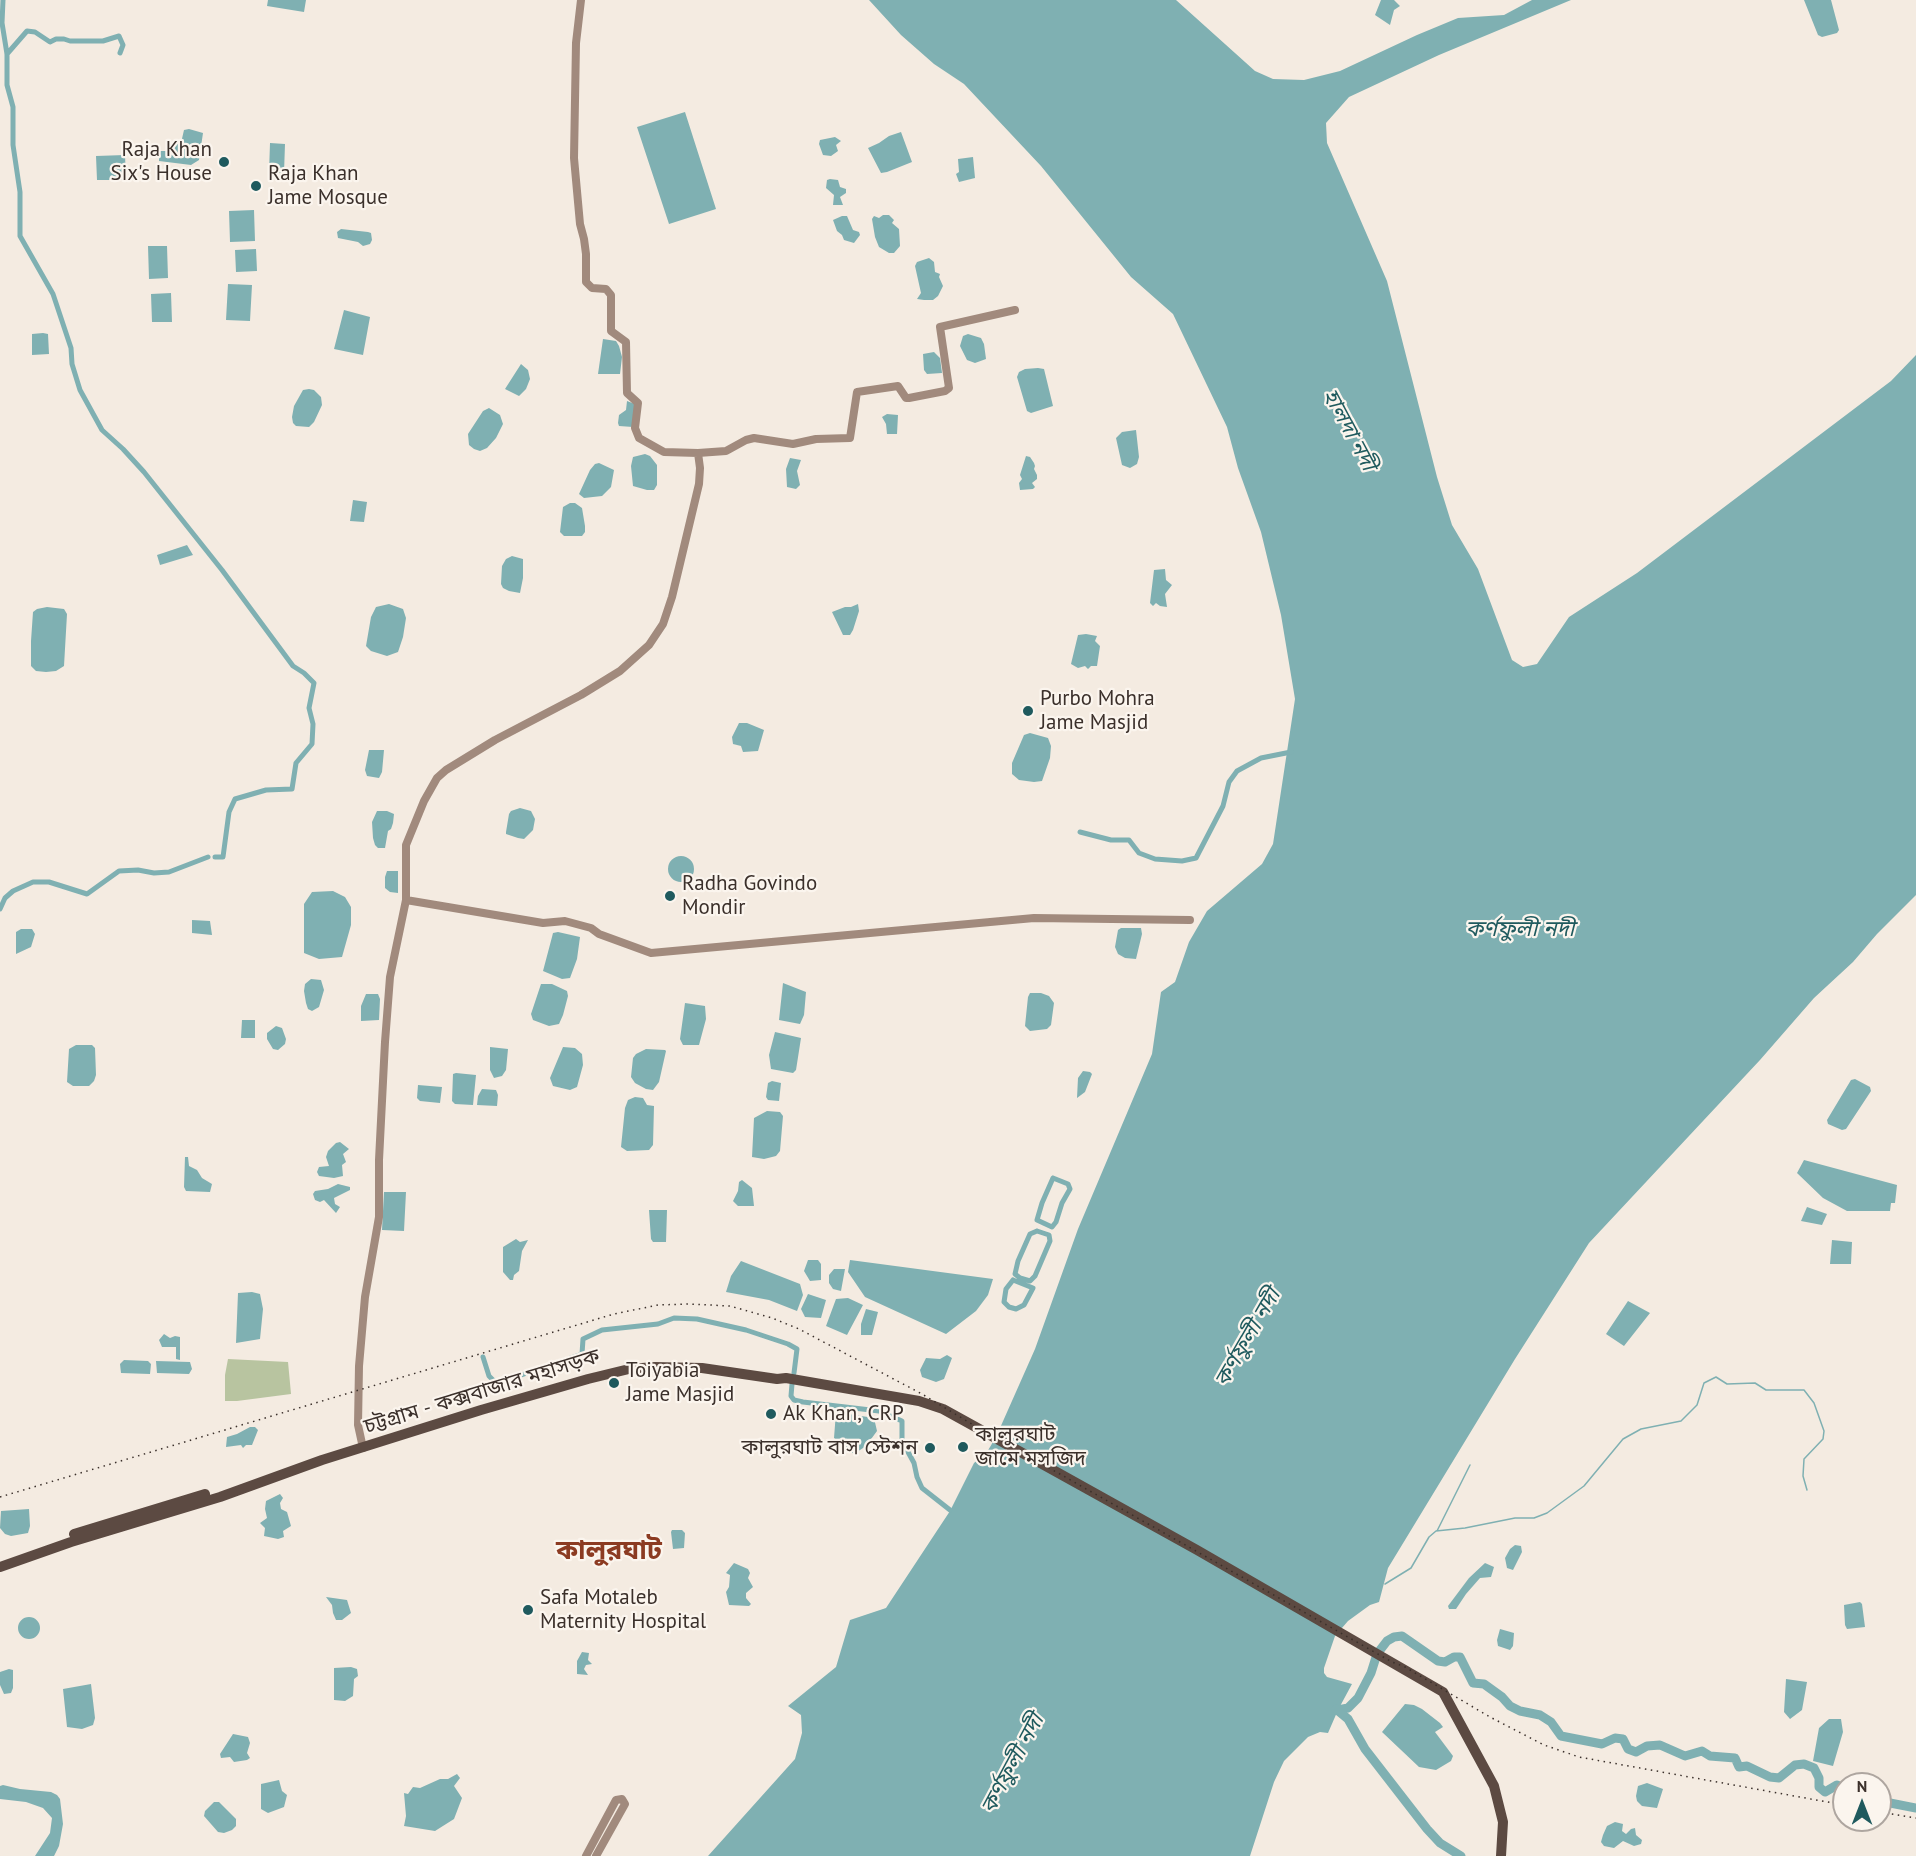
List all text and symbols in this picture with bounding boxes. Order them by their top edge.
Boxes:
place label: Raja Khan Six's House [110,137,212,187]
marker: Raja Khan Six's House [217,155,231,169]
place label: Raja Khan Jame Mosque [268,161,388,211]
marker: Raja Khan Jame Mosque [249,179,263,193]
water label: হালদা নদী [1316,385,1382,475]
place label: Purbo Mohra Jame Masjid [1040,686,1155,736]
marker: Purbo Mohra Jame Masjid [1021,704,1035,718]
place label: Radha Govindo Mondir [682,871,817,921]
marker: Radha Govindo Mondir [663,889,677,903]
water label: কর্ণফুলী নদী [1466,917,1574,943]
water label: কর্ণফুলী নদী [1209,1284,1287,1392]
street label: চট্টগ্রাম - কক্সবাজার মহাসড়ক [361,1344,603,1440]
place label: Toiyabia Jame Masjid [626,1358,734,1408]
marker: Toiyabia Jame Masjid [607,1376,621,1390]
place label: Ak Khan, CRP [783,1401,904,1427]
marker: Ak Khan, CRP [764,1407,778,1421]
place label: কালুরঘাট জামে মসজিদ [975,1422,1086,1472]
place label: কালুরঘাট বাস স্টেশন [742,1435,918,1461]
marker: কালুরঘাট জামে মসজিদ [956,1440,970,1454]
marker: কালুরঘাট বাস স্টেশন [923,1441,937,1455]
district label: কালুরঘাট [556,1535,662,1567]
place label: Safa Motaleb Maternity Hospital [540,1585,706,1635]
marker: Safa Motaleb Maternity Hospital [521,1603,535,1617]
water label: কর্ণফুলী নদী [976,1710,1050,1818]
north arrow [1832,1772,1892,1832]
text: N [1857,1776,1867,1796]

